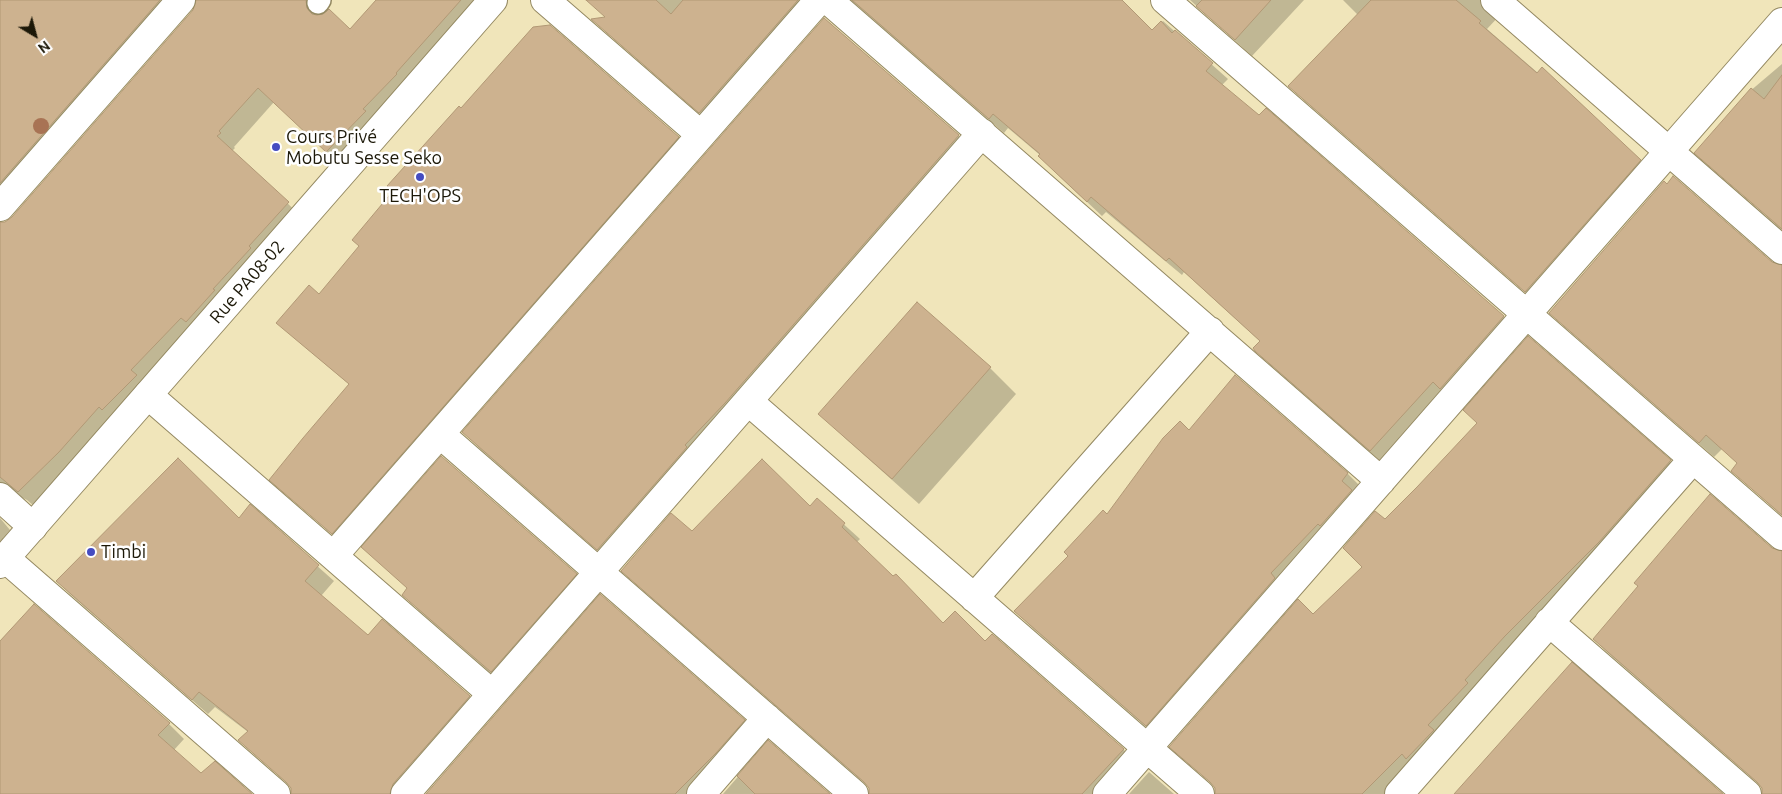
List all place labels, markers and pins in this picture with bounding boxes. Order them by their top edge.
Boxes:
place label: Cours Privé Mobutu Sesse Seko [286,126,442,168]
marker: Cours Privé Mobutu Sesse Seko [270,141,282,153]
marker: TECH'OPS [414,171,426,183]
place label: TECH'OPS [379,185,461,207]
place label: Timbi [101,541,146,563]
marker: Timbi [85,546,97,558]

